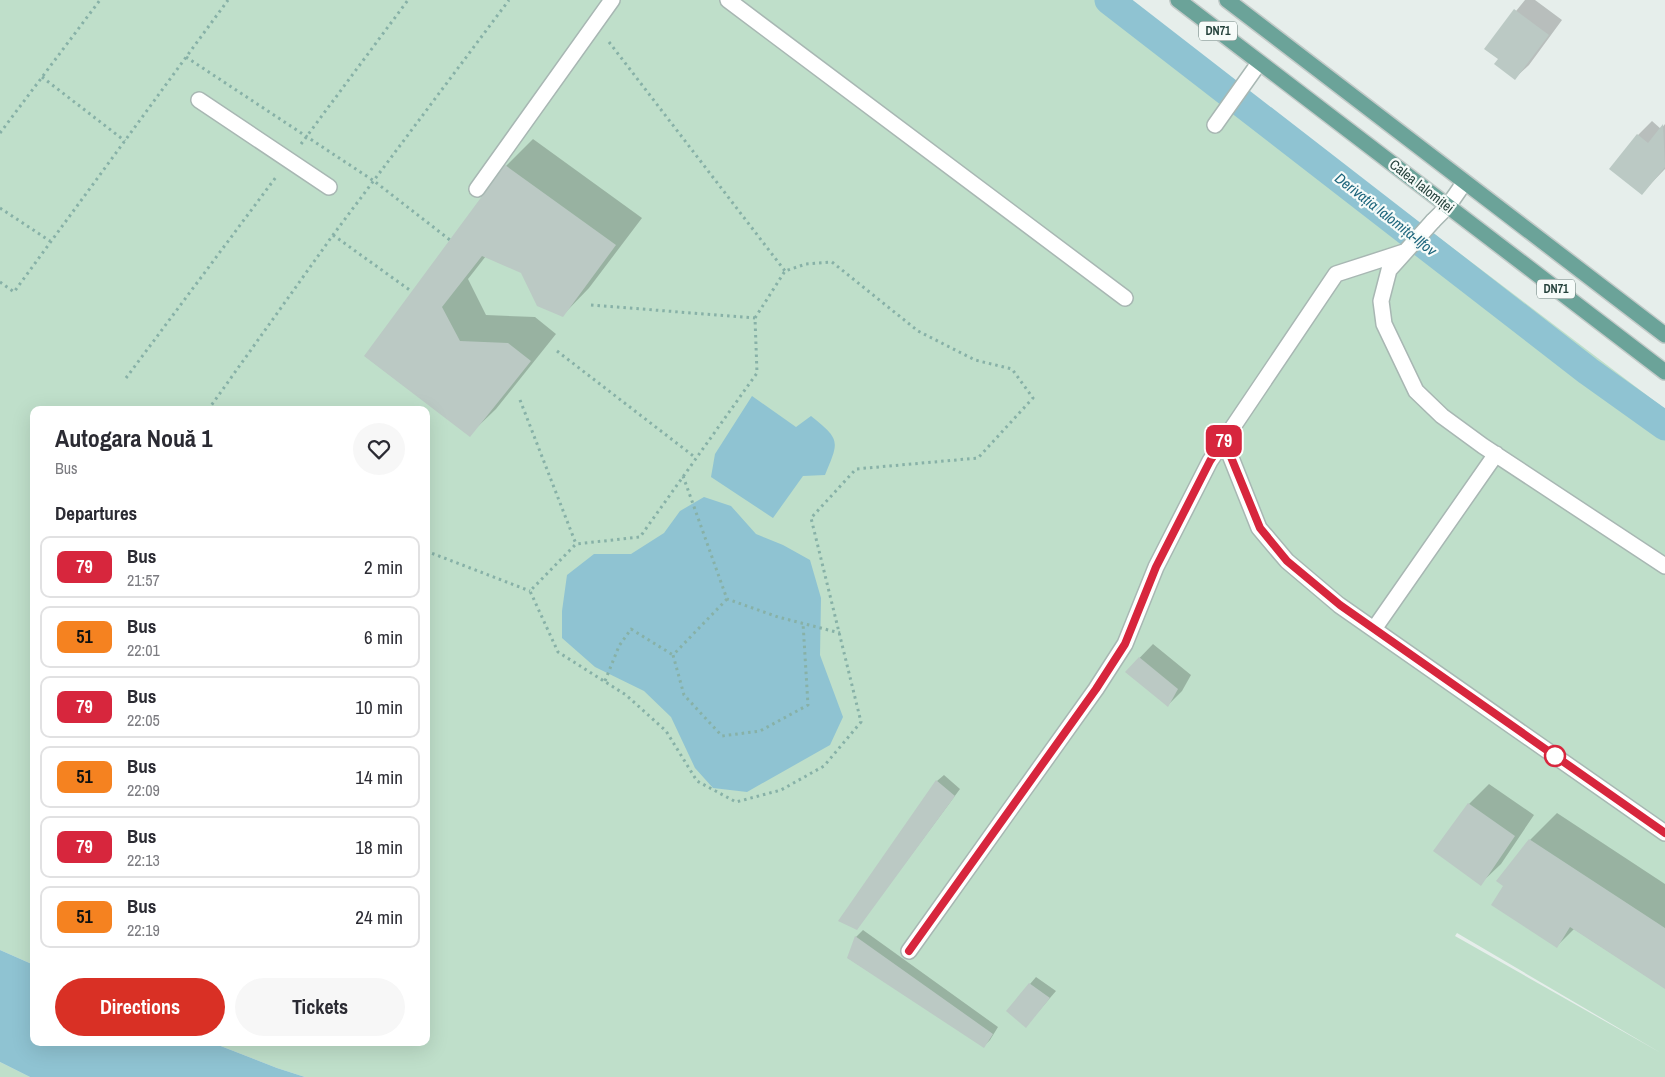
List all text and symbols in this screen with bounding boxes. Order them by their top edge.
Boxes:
road number: DN71 [1199,22,1237,40]
street label: Calea Ialomiței [1386,155,1458,217]
water label: Derivația Ialomița-Ilfov [1331,168,1442,261]
road number: DN71 [1537,280,1575,298]
text: Autogara Nouă 1 [55,422,212,454]
button: heart [353,423,405,475]
line badge: 79 [1202,425,1246,457]
text: 79 [1216,428,1232,453]
text: Bus [55,457,78,479]
text: Departures [55,500,137,526]
text: Bus [127,543,156,569]
text: 79 [76,554,93,579]
text: 2 min [364,554,403,580]
text: 21:57 [127,569,160,591]
text: Bus [127,613,156,639]
text: 51 [76,624,93,649]
text: 6 min [364,624,403,650]
text: 22:01 [127,639,160,661]
text: Bus [127,683,156,709]
text: 79 [76,694,93,719]
text: 10 min [355,694,403,720]
text: 22:05 [127,709,160,731]
unlabelled marker [1544,745,1566,767]
text: Bus [127,753,156,779]
text: 51 [76,764,93,789]
text: 14 min [355,764,403,790]
text: 22:09 [127,779,160,801]
text: Bus [127,823,156,849]
text: 79 [76,834,93,859]
text: 18 min [355,834,403,860]
text: 22:13 [127,849,160,871]
text: Bus [127,893,156,919]
text: 51 [76,904,93,929]
text: 24 min [355,904,403,930]
text: 22:19 [127,919,160,941]
button: Directions [55,978,225,1036]
button: Tickets [235,978,405,1036]

